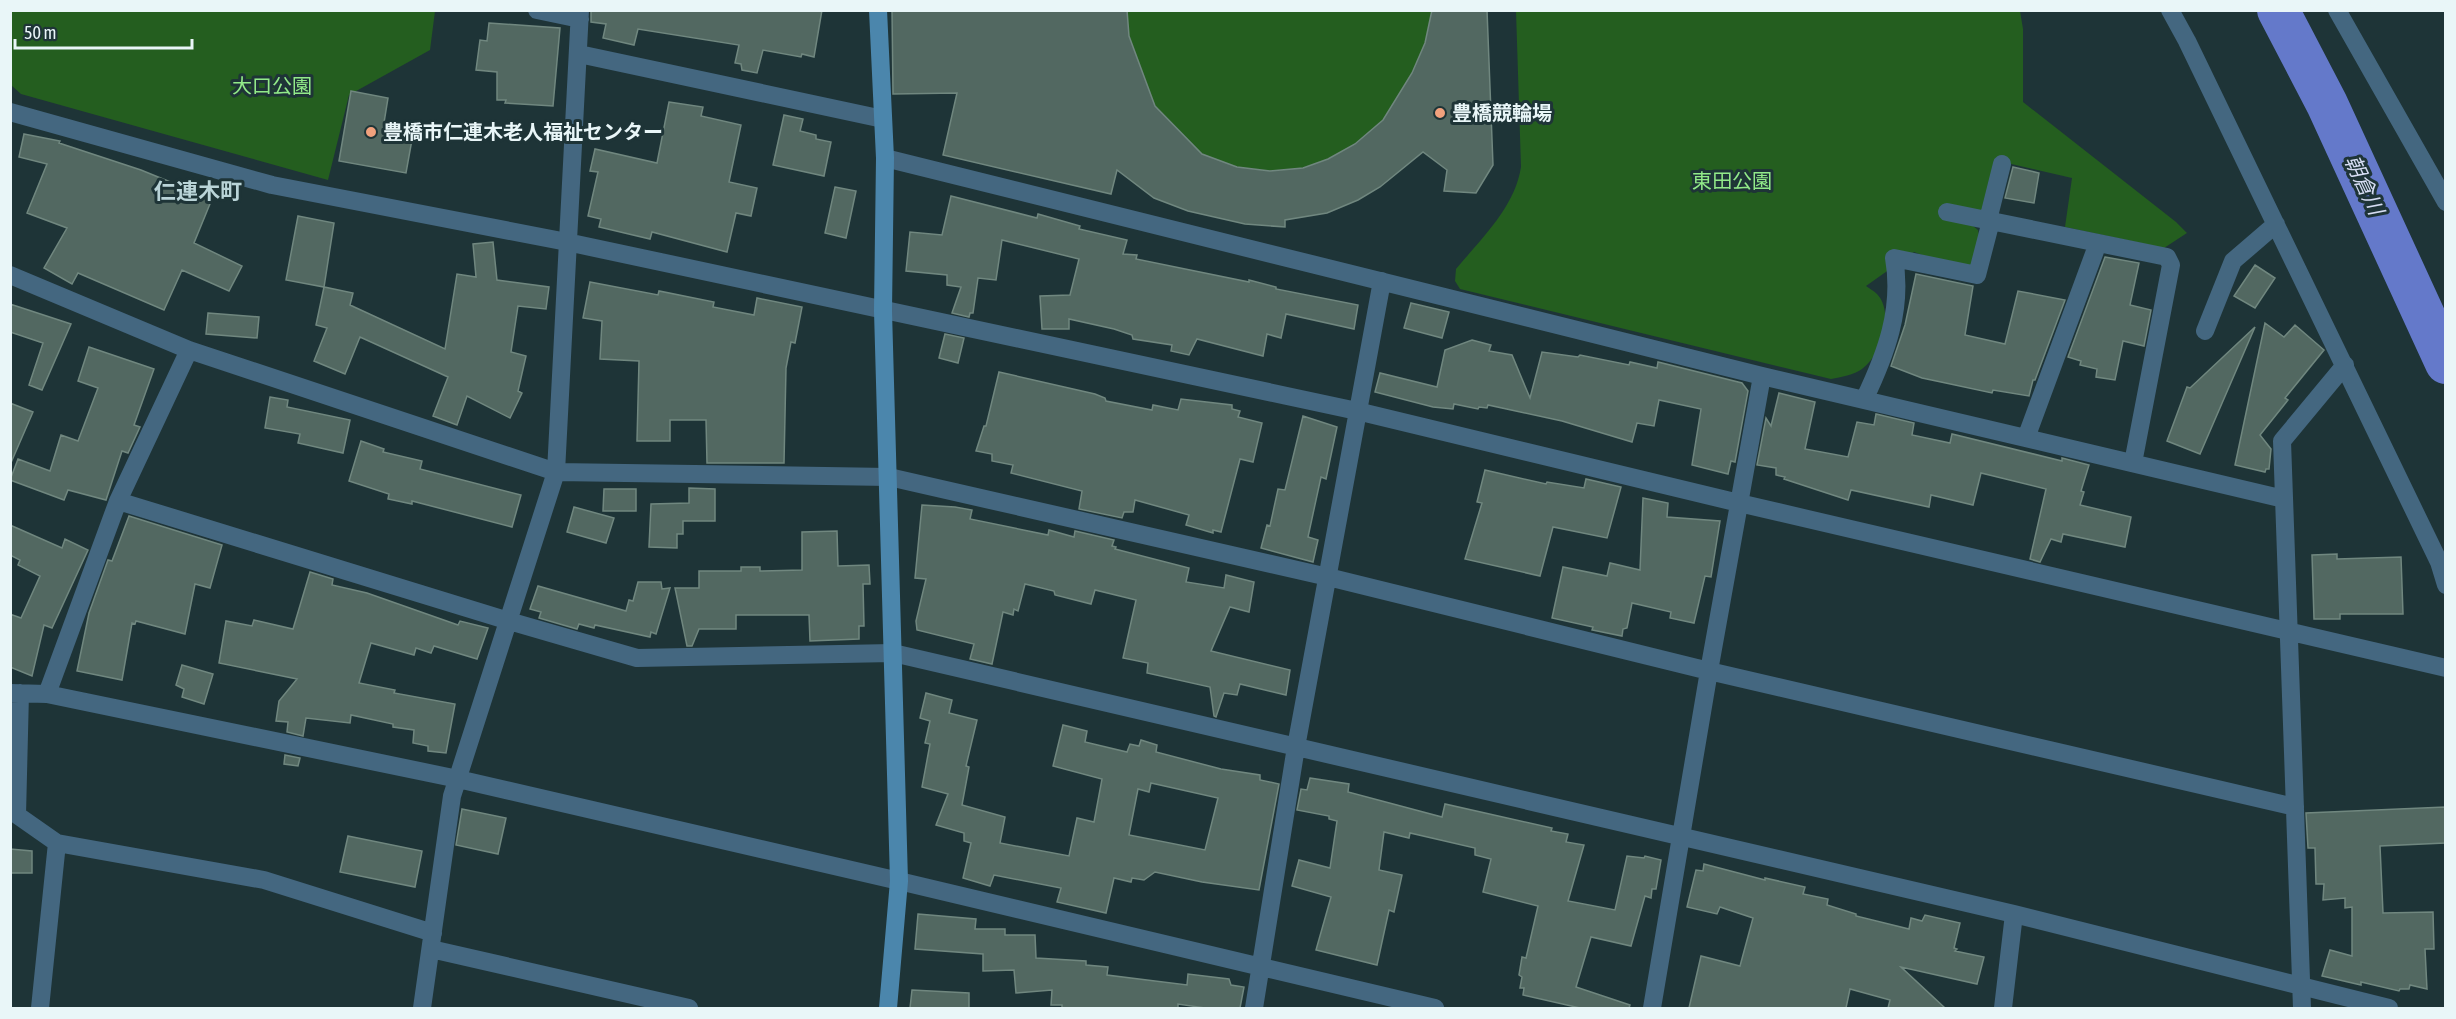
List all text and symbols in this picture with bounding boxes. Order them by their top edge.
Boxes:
scale bar [15,12,192,50]
text: 50 m [24,22,56,43]
park label: 大口公園 [232,74,312,97]
place label: 豊橋競輪場 [1452,101,1552,124]
marker: 豊橋競輪場 [1433,106,1447,120]
place label: 豊橋市仁連木老人福祉センター [383,120,663,143]
marker: 豊橋市仁連木老人福祉センター [364,125,378,139]
water label: 朝倉川 [2341,151,2390,220]
park label: 東田公園 [1692,169,1772,192]
district label: 仁連木町 [154,178,242,204]

